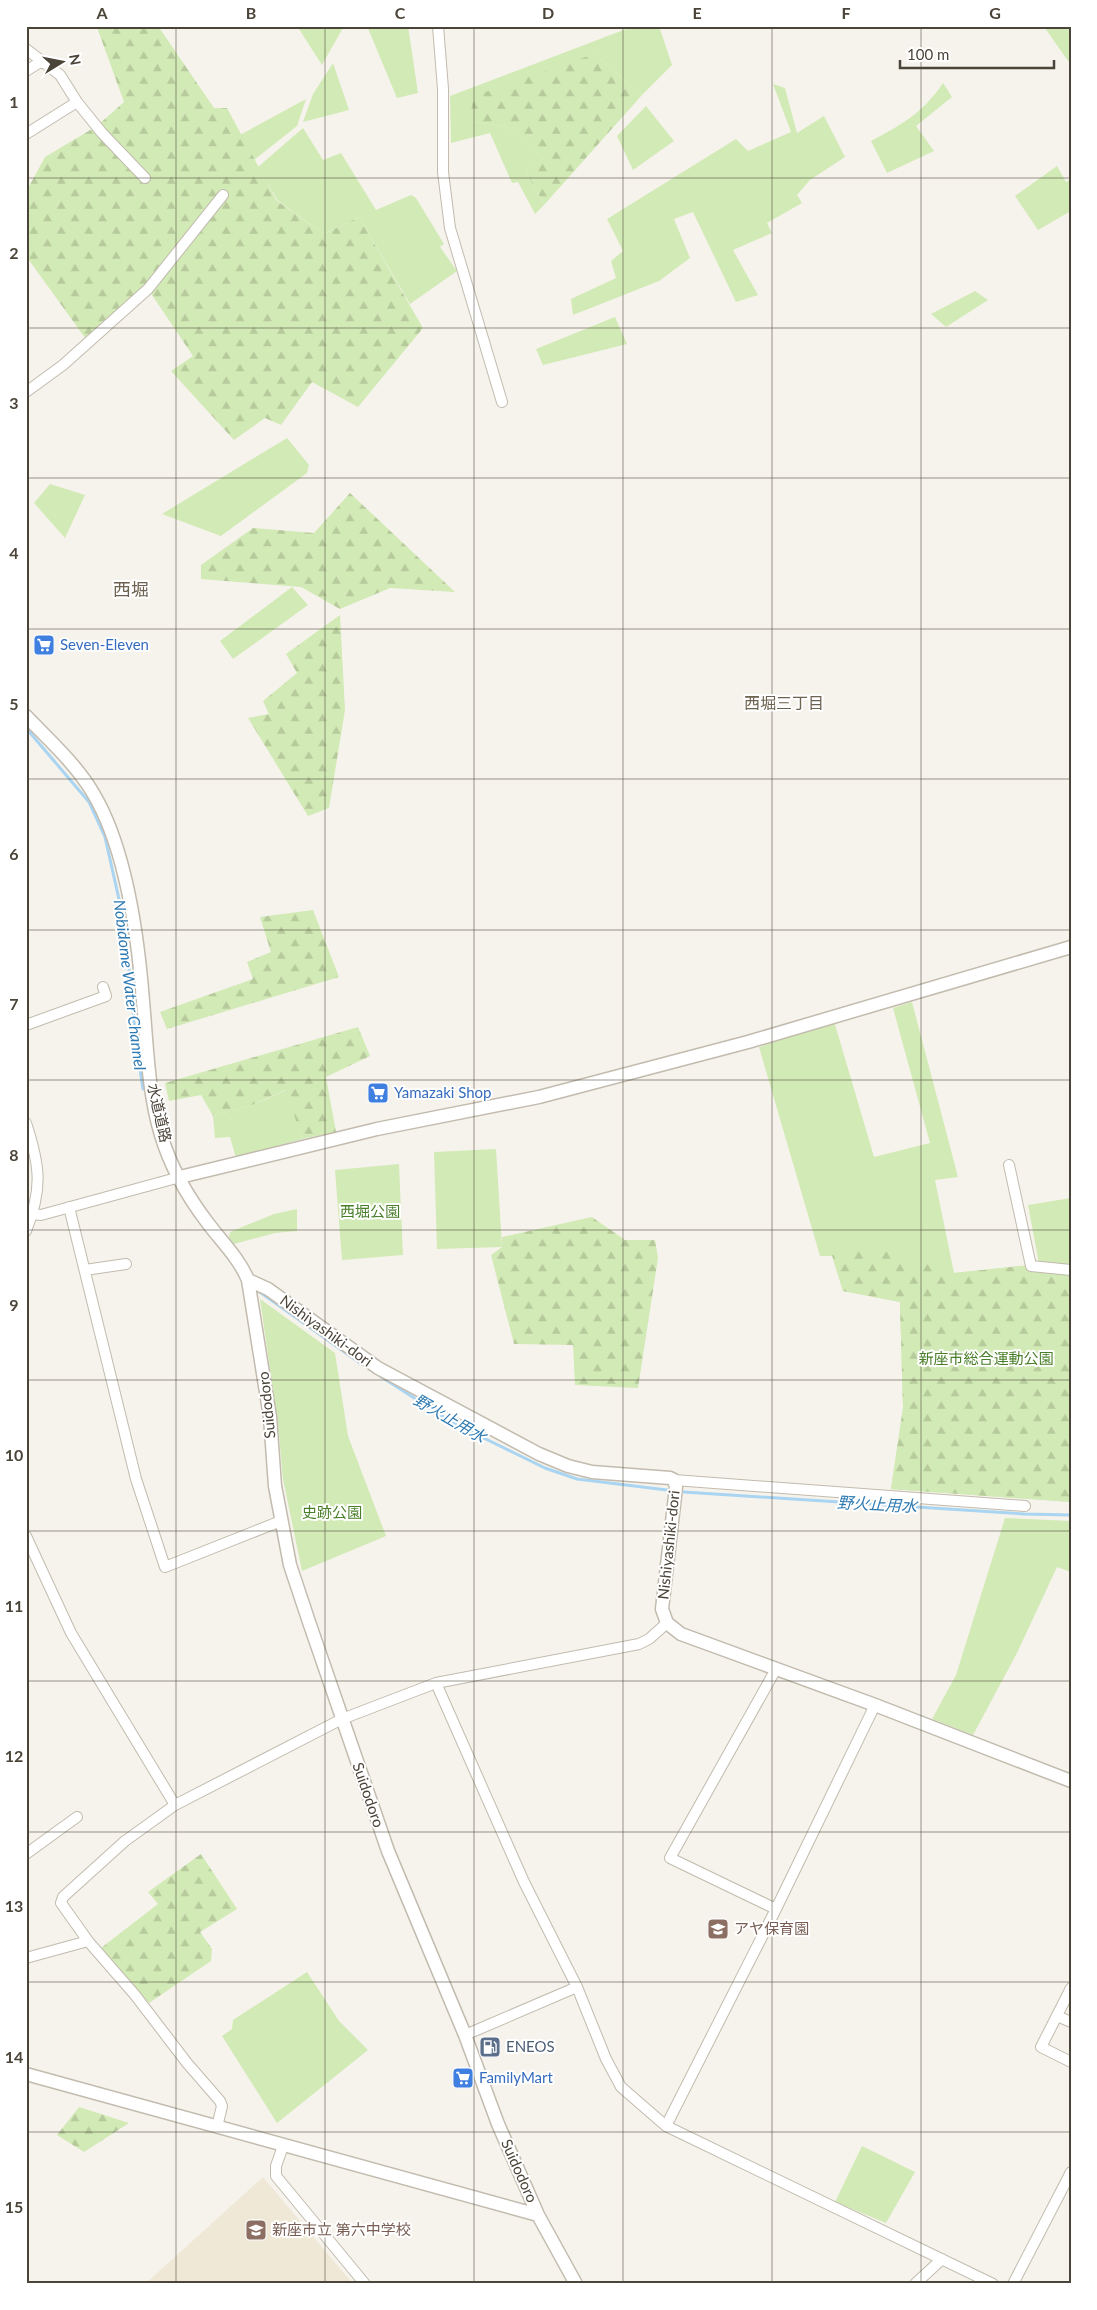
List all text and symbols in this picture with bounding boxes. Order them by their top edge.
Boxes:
text: A [95,3,108,22]
text: B [246,3,256,22]
text: C [395,3,406,22]
text: D [542,3,554,22]
text: E [692,3,702,22]
text: F [841,3,851,22]
text: G [989,3,1001,22]
north arrow [38,38,88,88]
scale bar [900,38,1053,70]
text: 100 m [907,45,949,63]
text: N [66,53,85,66]
text: 1 [9,92,19,111]
text: 2 [9,243,19,262]
text: 3 [9,393,19,412]
text: 4 [9,543,19,562]
district label: 西堀 [113,578,149,600]
supermarket icon: Seven-Eleven [32,633,56,657]
place label: Seven-Eleven [60,635,149,653]
district label: 西堀三丁目 [744,693,824,712]
text: 5 [9,694,19,713]
text: 6 [9,844,19,863]
water label: Nobidome Water Channel [111,899,150,1072]
text: 7 [9,994,19,1013]
supermarket icon: Yamazaki Shop [366,1081,390,1105]
street label: 水道道路 [144,1082,175,1144]
place label: Yamazaki Shop [394,1083,492,1101]
text: 8 [9,1145,19,1164]
park label: 西堀公園 [340,1202,400,1220]
street label: Nishiyashiki-dori [277,1291,376,1370]
text: 9 [9,1295,19,1314]
park label: 新座市総合運動公園 [918,1349,1054,1367]
street label: Suidodoro [254,1371,278,1440]
water label: 野火止用水 [411,1389,491,1447]
text: 10 [5,1445,23,1464]
street label: Nishiyashiki-dori [653,1489,683,1600]
water label: 野火止用水 [837,1492,919,1515]
park label: 史跡公園 [302,1503,362,1521]
text: 11 [5,1596,23,1615]
text: 12 [5,1746,23,1765]
street label: Suidodoro [349,1760,388,1829]
text: 13 [5,1896,23,1915]
school or university icon: アヤ保育園 [706,1917,730,1941]
place label: アヤ保育園 [734,1919,809,1937]
fuel station icon: ENEOS [478,2035,502,2059]
place label: ENEOS [506,2037,555,2055]
text: 14 [5,2047,23,2066]
supermarket icon: FamilyMart [451,2066,475,2090]
place label: FamilyMart [479,2068,554,2086]
street label: Suidodoro [498,2136,542,2205]
text: 15 [5,2197,23,2216]
school or university icon: 新座市立 第六中学校 [244,2218,268,2242]
place label: 新座市立 第六中学校 [272,2220,411,2238]

